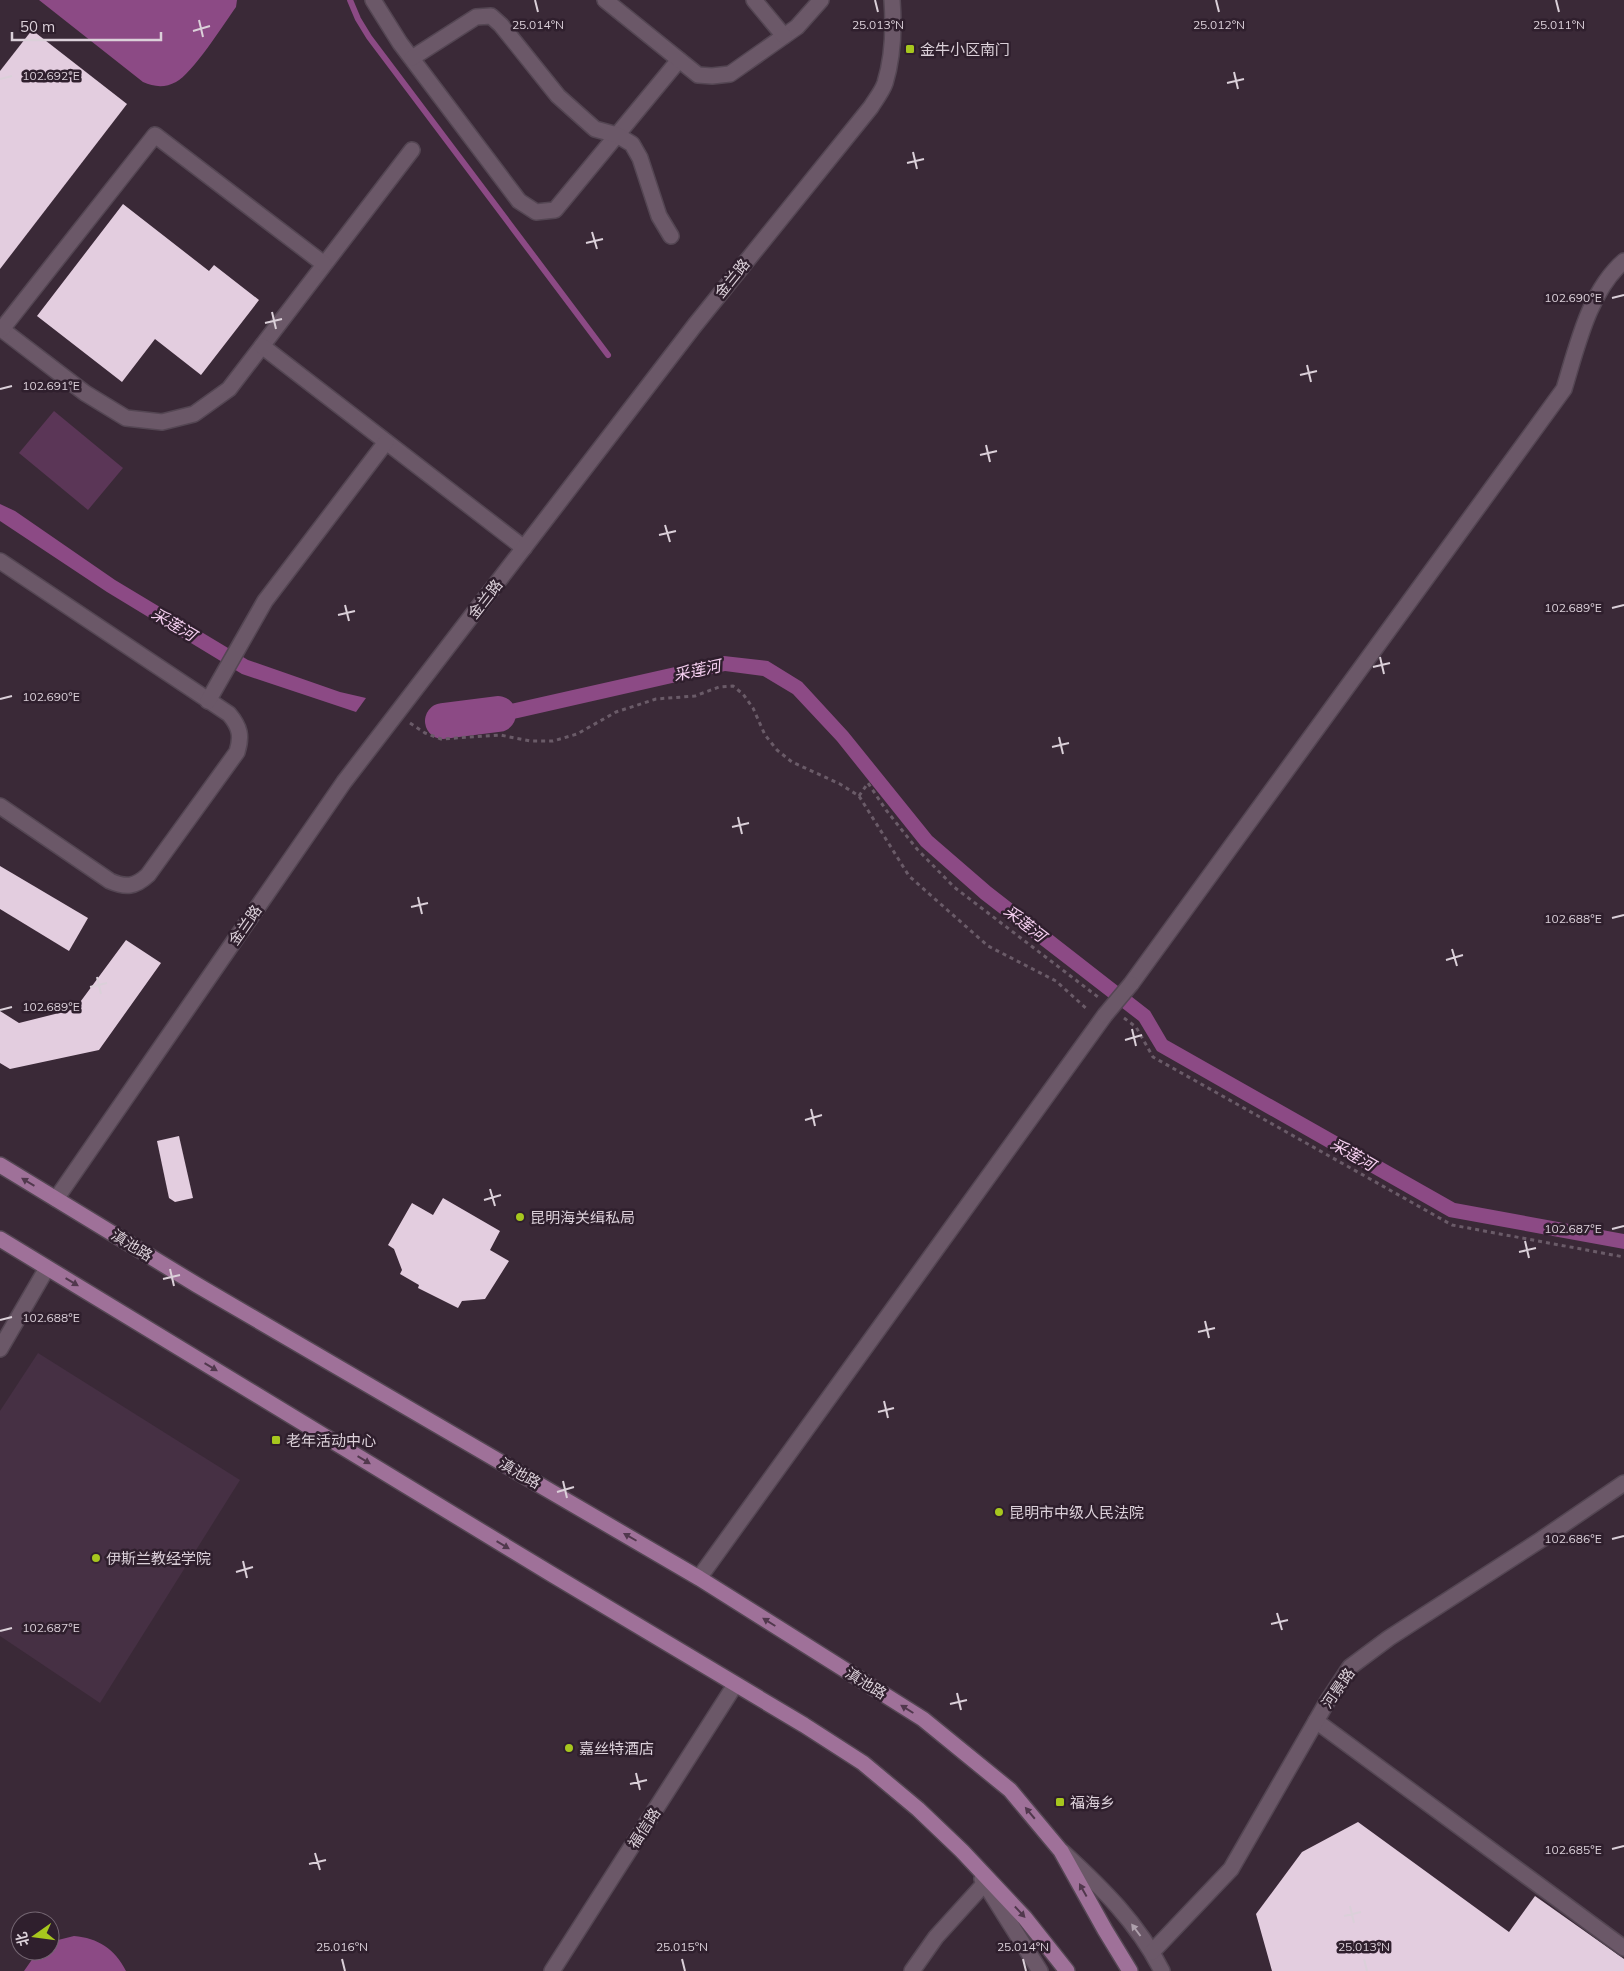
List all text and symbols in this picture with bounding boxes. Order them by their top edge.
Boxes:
scale bar [12,10,161,42]
text: 50 m [20,17,55,36]
text: 25.014°N [512,17,564,32]
text: 25.013°N [852,17,904,32]
text: 25.012°N [1193,17,1245,32]
text: 25.011°N [1533,17,1585,32]
place label: 金牛小区南门 [920,40,1010,59]
marker: 金牛小区南门 [904,43,916,55]
text: 102.692°E [22,68,80,83]
street label: 金兰路 [710,255,754,301]
text: 102.690°E [1544,290,1602,305]
text: 102.691°E [22,378,80,393]
street label: 金兰路 [464,575,506,623]
text: 102.689°E [1544,600,1602,615]
water label: 采莲河 [148,603,202,646]
water label: 采莲河 [671,655,725,685]
text: 102.690°E [22,689,80,704]
water label: 采莲河 [1000,900,1052,947]
street label: 金兰路 [224,901,266,949]
text: 102.688°E [1544,911,1602,926]
text: 102.689°E [22,999,80,1014]
water label: 采莲河 [1327,1133,1381,1176]
one-way arrow [22,1177,35,1186]
place label: 昆明海关缉私局 [530,1208,635,1227]
marker: 昆明海关缉私局 [514,1211,526,1223]
text: 102.687°E [1544,1221,1602,1236]
street label: 滇池路 [108,1225,156,1265]
one-way arrow [65,1278,78,1287]
text: 102.688°E [22,1310,80,1325]
one-way arrow [204,1362,217,1371]
place label: 老年活动中心 [286,1431,376,1450]
marker: 老年活动中心 [270,1434,282,1446]
street label: 滇池路 [496,1454,544,1492]
one-way arrow [358,1456,371,1465]
place label: 昆明市中级人民法院 [1009,1503,1144,1522]
marker: 昆明市中级人民法院 [993,1506,1005,1518]
text: 102.686°E [1544,1531,1602,1546]
one-way arrow [624,1533,637,1542]
one-way arrow [497,1540,510,1549]
place label: 伊斯兰教经学院 [106,1549,211,1568]
marker: 伊斯兰教经学院 [90,1552,102,1564]
one-way arrow [763,1617,776,1626]
text: 102.687°E [22,1620,80,1635]
street label: 滇池路 [842,1663,890,1703]
street label: 河景路 [1317,1664,1359,1712]
one-way arrow [900,1704,913,1713]
place label: 嘉丝特酒店 [579,1739,654,1758]
marker: 嘉丝特酒店 [563,1742,575,1754]
place label: 福海乡 [1070,1793,1115,1812]
marker: 福海乡 [1054,1796,1066,1808]
street label: 福信路 [624,1804,664,1852]
one-way arrow [1024,1808,1036,1820]
text: 102.685°E [1544,1842,1602,1857]
one-way arrow [1079,1883,1087,1898]
one-way arrow [1014,1906,1026,1918]
north arrow [10,1911,60,1961]
one-way arrow [1131,1923,1141,1937]
text: 北 [12,1930,33,1948]
text: 25.016°N [316,1939,368,1954]
text: 25.015°N [656,1939,708,1954]
text: 25.014°N [997,1939,1049,1954]
text: 25.013°N [1338,1939,1390,1954]

